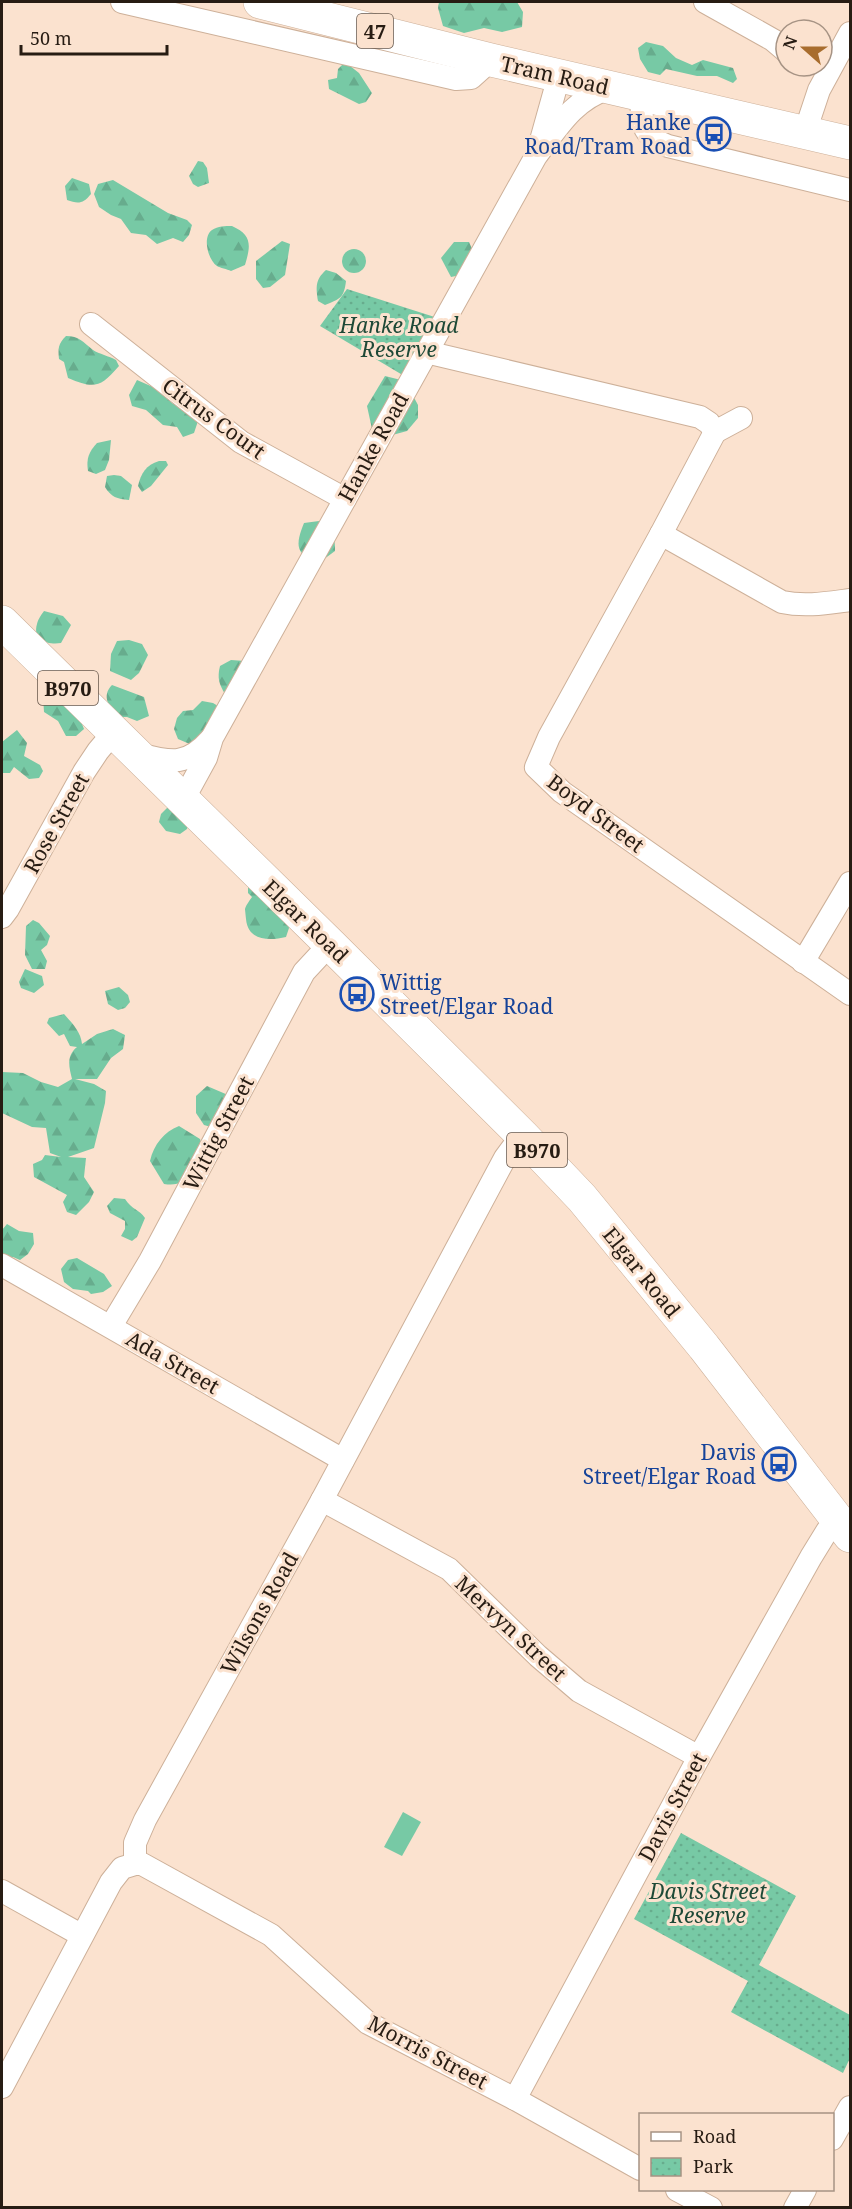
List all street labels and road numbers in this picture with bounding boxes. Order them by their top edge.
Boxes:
road number: 47 [357,14,393,48]
street label: Tram Road [498,49,612,101]
street label: Citrus Court [157,371,271,465]
street label: Hanke Road [331,387,415,507]
road number: B970 [38,671,98,705]
street label: Boyd Street [542,767,650,859]
street label: Rose Street [17,768,95,878]
street label: Elgar Road [257,873,355,969]
street label: Wittig Street [176,1071,260,1195]
road number: B970 [507,1133,567,1167]
street label: Elgar Road [597,1221,687,1323]
street label: Ada Street [121,1324,225,1400]
street label: Wilsons Road [214,1547,304,1679]
street label: Mervyn Street [449,1569,573,1687]
street label: Davis Street [632,1748,712,1866]
street label: Morris Street [363,2009,493,2095]

